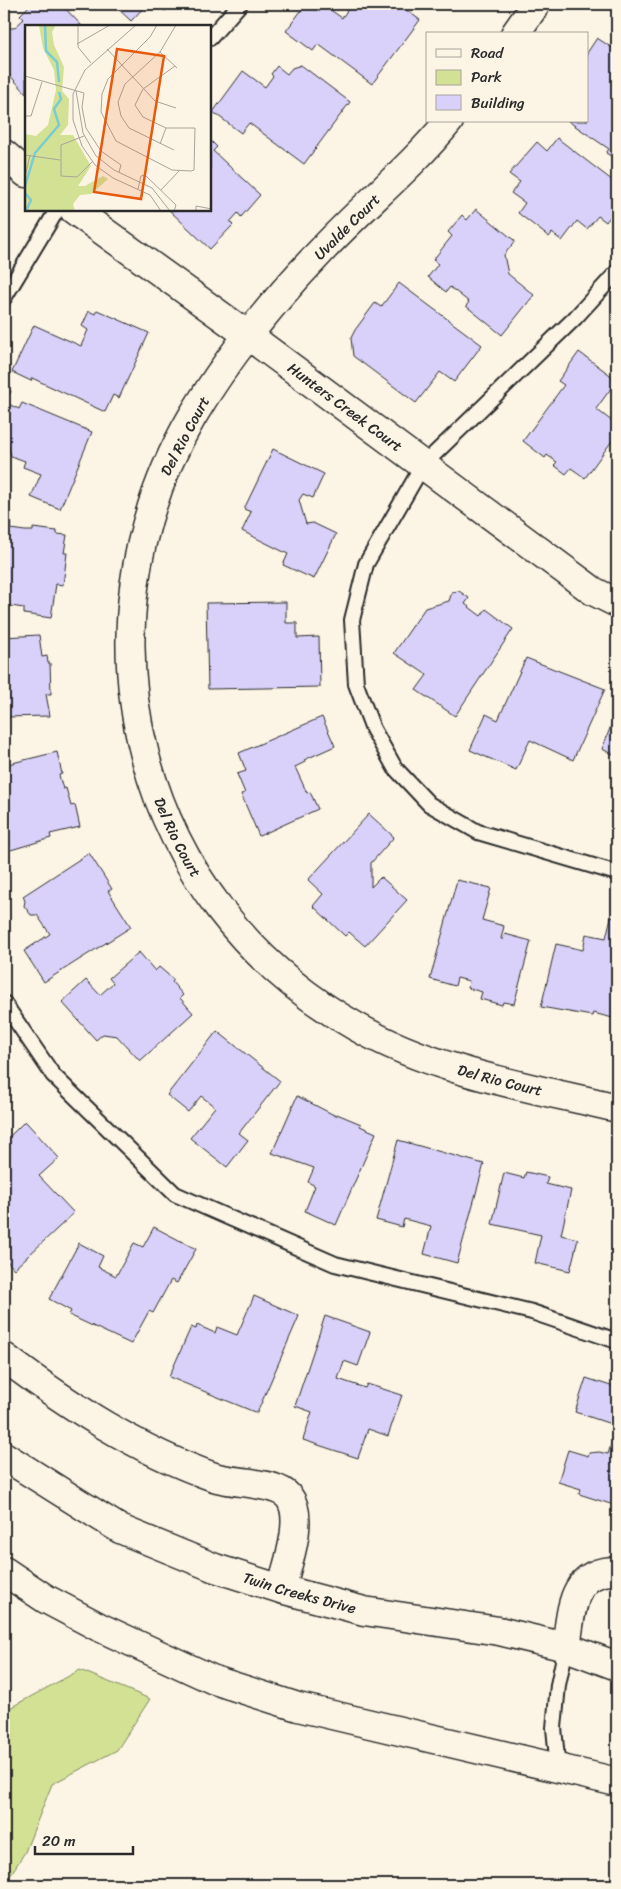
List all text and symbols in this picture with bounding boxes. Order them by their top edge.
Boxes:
inset map [25,25,211,211]
legend [426,32,588,122]
text: Road [471,40,504,66]
text: Park [471,64,502,90]
text: Building [471,90,525,116]
street label: Uvalde Court [307,187,387,267]
street label: Hunters Creek Court [282,356,408,459]
street label: Del Rio Court [153,391,217,480]
street label: Del Rio Court [146,793,208,883]
street label: Del Rio Court [454,1057,545,1104]
street label: Twin Creeks Drive [240,1565,359,1621]
scale bar [35,1824,132,1856]
text: 20 m [42,1828,76,1854]

